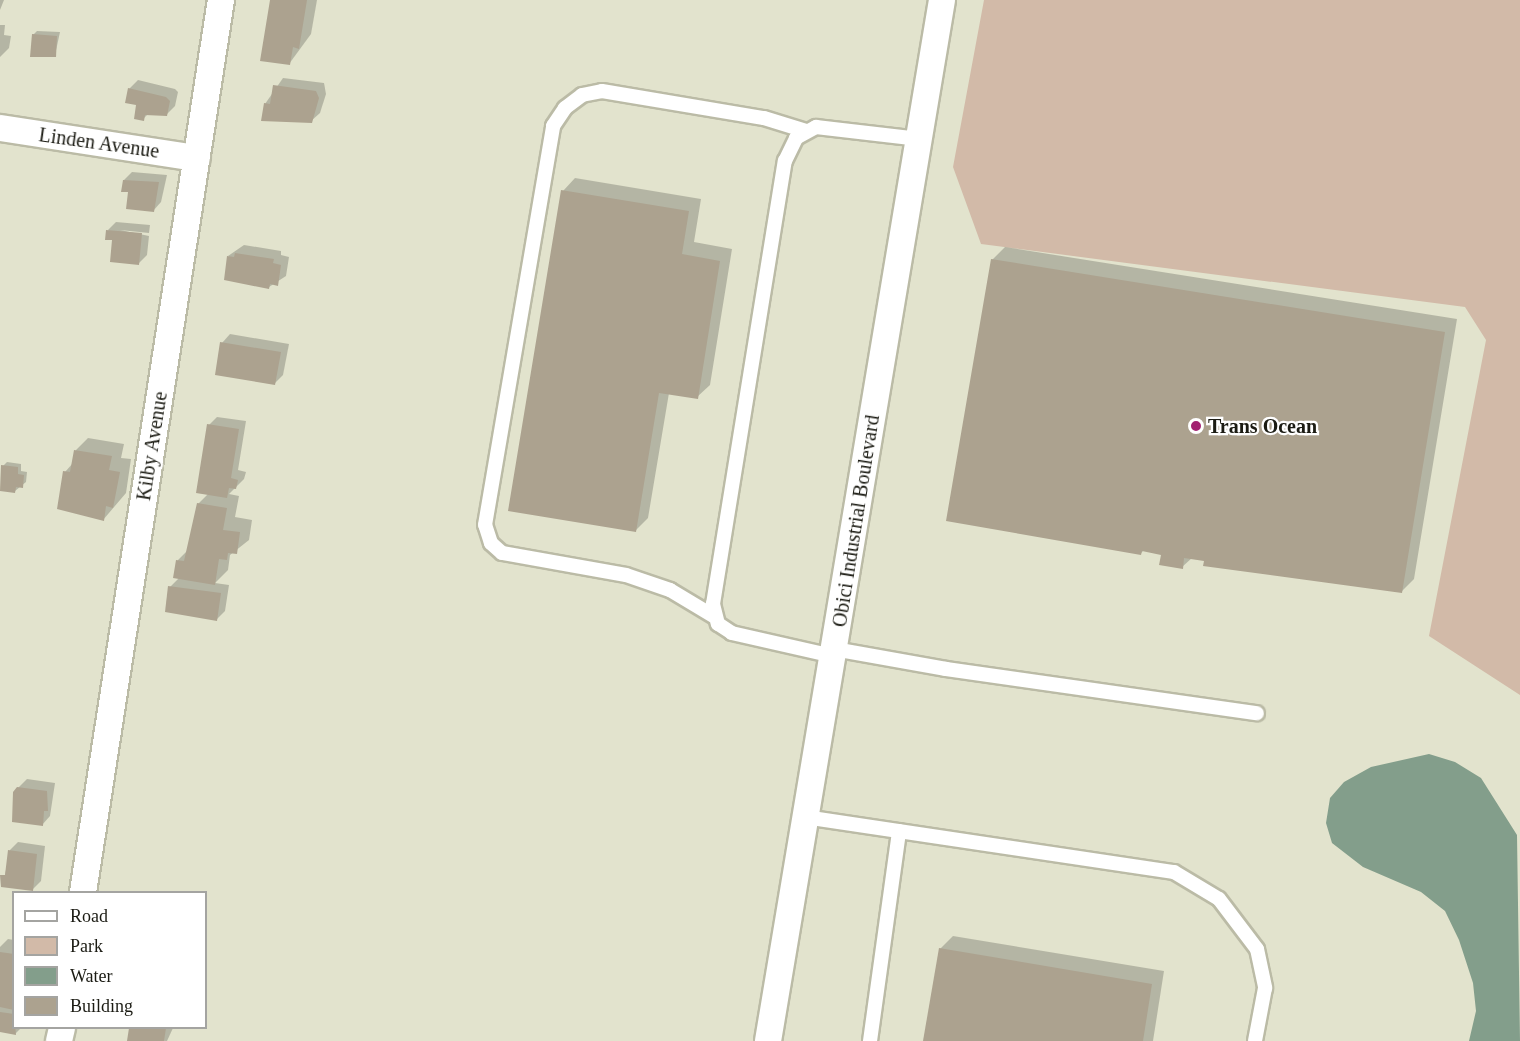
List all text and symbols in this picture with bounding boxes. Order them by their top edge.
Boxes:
street label: Linden Avenue [37,123,161,163]
street label: Kilby Avenue [131,389,173,503]
street label: Obici Industrial Boulevard [827,413,885,629]
place label: Trans Ocean [1208,414,1317,438]
marker: Trans Ocean [1189,419,1203,433]
legend [12,891,207,1029]
text: Road [70,906,108,926]
text: Park [70,936,103,956]
text: Water [70,966,113,986]
text: Building [70,996,133,1016]

